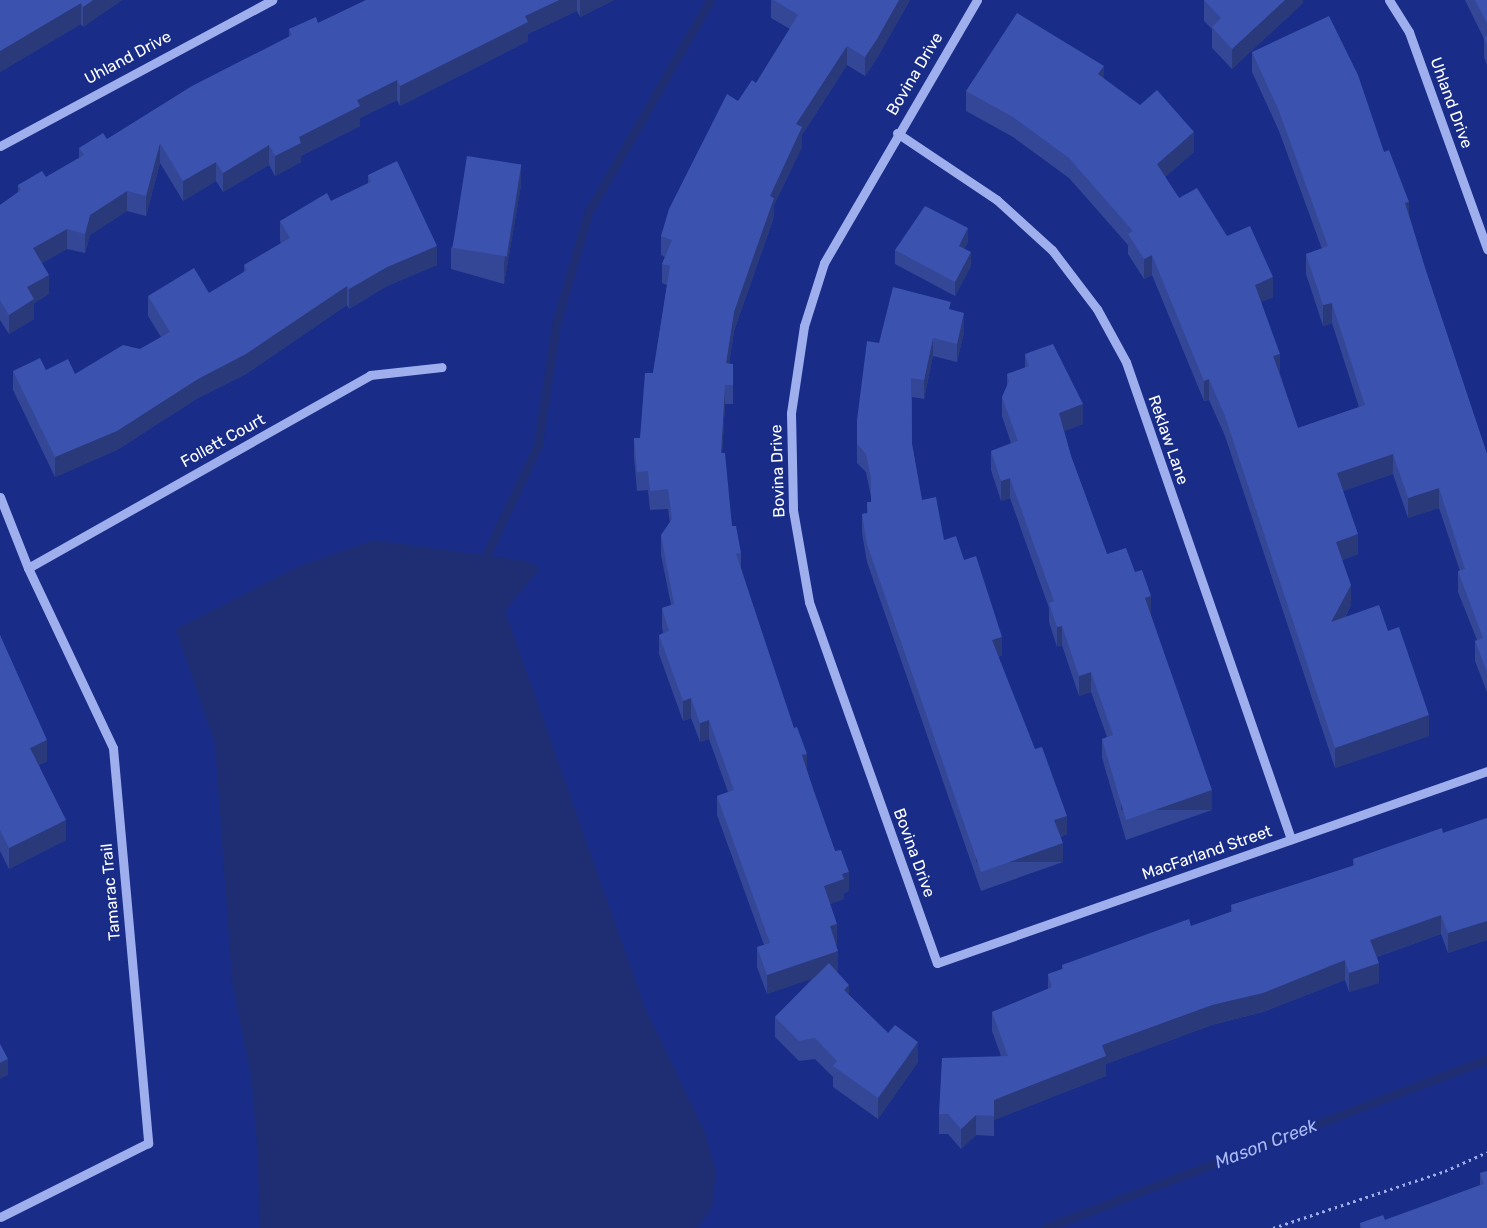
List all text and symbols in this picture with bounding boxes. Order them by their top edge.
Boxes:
street label: Uhland Drive [81,27,175,89]
street label: Bovina Drive [883,29,947,119]
street label: Uhland Drive [1426,55,1476,151]
street label: Reklaw Lane [1144,393,1192,487]
street label: Follett Court [178,410,268,472]
street label: Bovina Drive [767,424,789,518]
street label: Bovina Drive [889,806,939,900]
street label: MacFarland Street [1139,822,1275,884]
street label: Tamarac Trail [97,842,125,942]
water label: Mason Creek [1212,1115,1320,1173]

